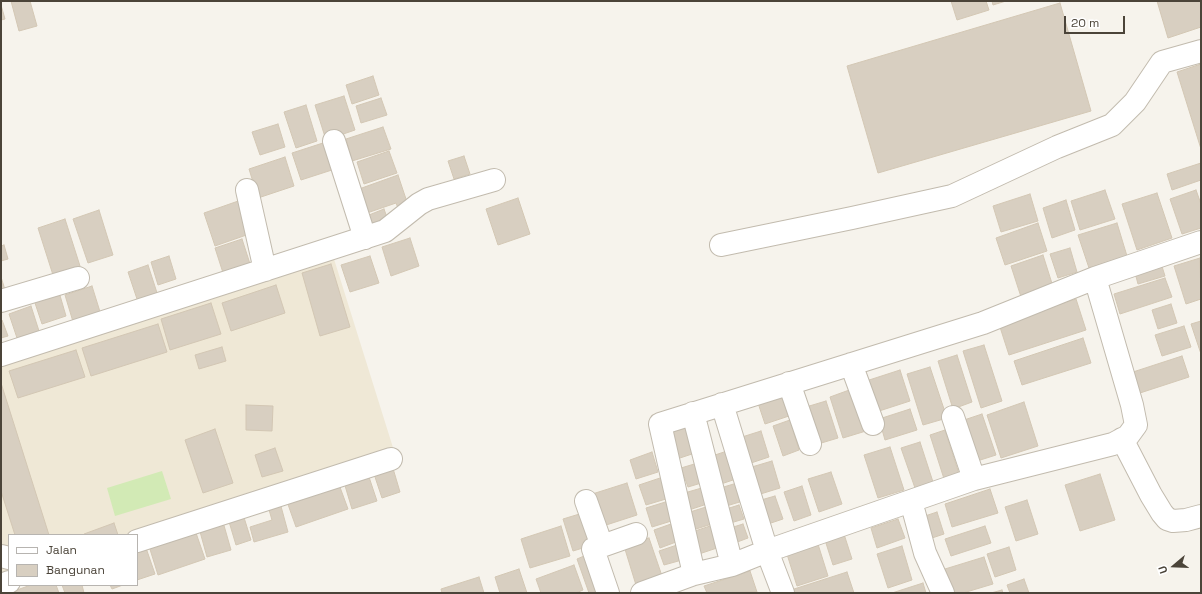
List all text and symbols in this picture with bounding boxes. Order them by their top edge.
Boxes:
scale bar [1066,8,1127,34]
text: 20 m [1071,15,1099,31]
legend [8,534,138,586]
text: Jalan [46,542,77,558]
north arrow [1154,546,1194,586]
text: Bangunan [46,562,105,578]
text: U [1155,564,1170,576]

